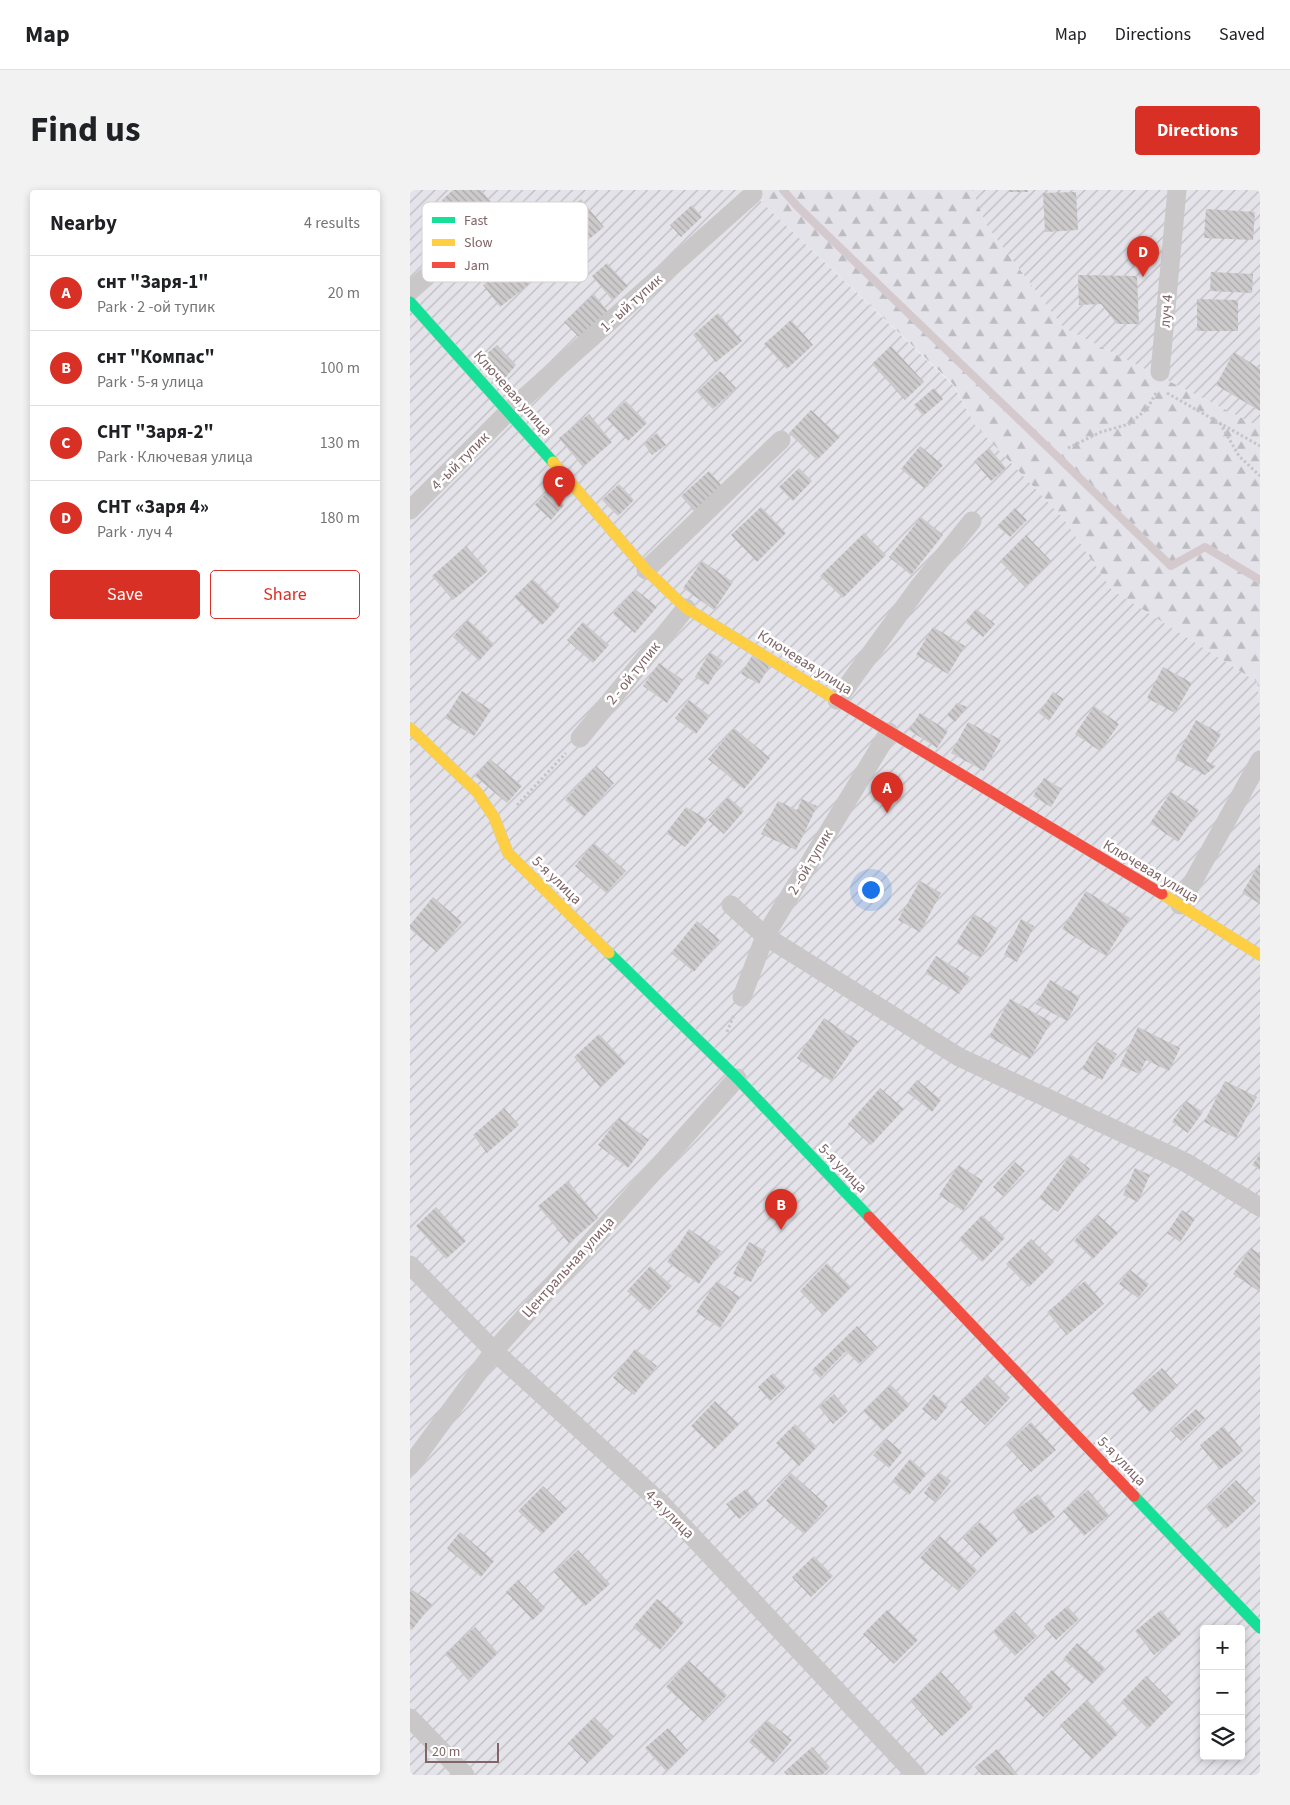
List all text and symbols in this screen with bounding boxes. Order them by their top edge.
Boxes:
text: Map [25,17,70,52]
text: Map [1055,22,1087,47]
text: Directions [1115,22,1191,47]
text: Saved [1219,22,1265,47]
text: Find us [30,105,140,155]
button: Directions [1135,106,1260,155]
legend [422,202,588,282]
text: Nearby [50,208,117,238]
text: Fast [464,211,488,231]
text: 4 results [304,212,360,234]
text: Slow [464,233,493,253]
pin: D [1127,236,1159,277]
text: Jam [464,256,489,276]
text: снт "Заря-1" [97,269,209,296]
street label: 1 - ый тупик [595,269,668,337]
text: A [61,282,71,304]
text: 20 m [328,282,360,304]
street label: луч 4 [1155,293,1178,328]
text: Park · 2 -ой тупик [97,296,215,318]
text: снт "Компас" [97,344,215,371]
street label: Ключевая улица [469,346,557,441]
text: B [61,357,71,379]
text: 100 m [320,357,360,379]
text: Park · 5-я улица [97,371,204,393]
text: СНТ "Заря-2" [97,419,214,446]
street label: 4 -ый тупик [426,427,495,495]
text: C [61,432,71,454]
text: 130 m [320,432,360,454]
text: Park · Ключевая улица [97,446,253,468]
pin: C [543,466,575,507]
text: СНТ «Заря 4» [97,494,209,521]
text: D [61,507,71,529]
text: 180 m [320,507,360,529]
text: Park · луч 4 [97,521,173,543]
button: Save [50,570,200,619]
button: Share [210,570,360,619]
street label: Ключевая улица [753,625,856,700]
street label: 2 - ой тупик [601,637,666,709]
pin: A [871,772,903,813]
street label: 2 -ой тупик [783,825,838,899]
street label: Ключевая улица [1099,835,1203,908]
street label: 5-я улица [527,851,586,909]
your location [858,877,884,903]
street label: 5-я улица [814,1139,872,1198]
pin: B [765,1189,797,1230]
street label: Центральная улица [517,1212,620,1323]
street label: 5-я улица [1093,1432,1151,1491]
street label: 4-я улица [640,1485,699,1544]
map controls [1200,1625,1245,1760]
button: + [1200,1625,1245,1670]
button: − [1200,1670,1245,1715]
button: layers [1200,1715,1245,1760]
scale bar [425,1740,499,1763]
text: 20 m [432,1742,460,1762]

